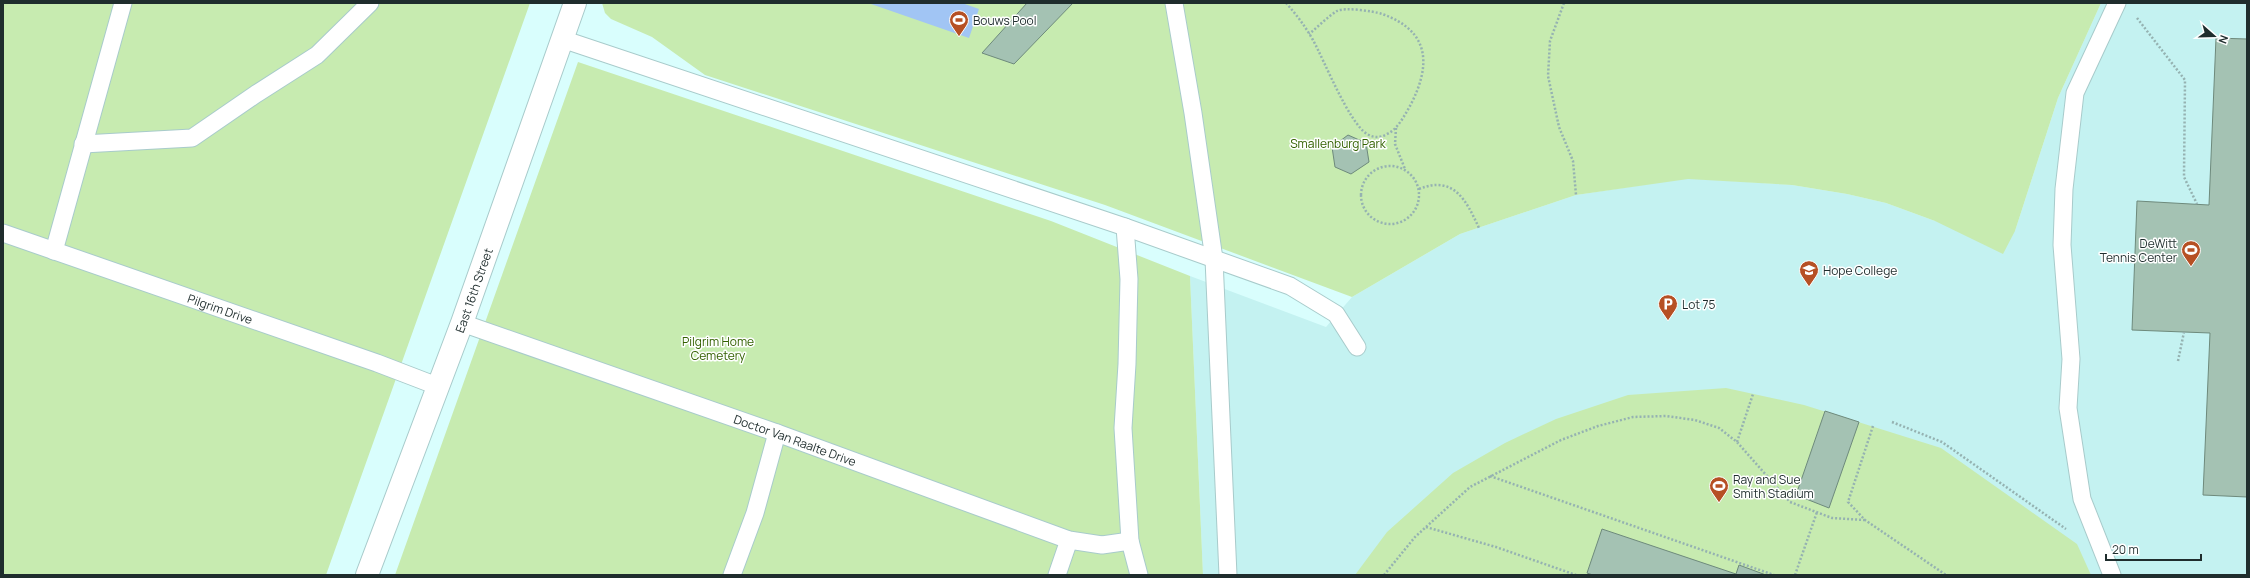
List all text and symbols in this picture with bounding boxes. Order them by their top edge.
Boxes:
sports icon: Bouws Pool [948,9,970,37]
place label: Bouws Pool [973,12,1036,29]
north arrow [2194,16,2234,56]
text: N [2215,33,2232,46]
park label: Smallenburg Park [1290,135,1387,152]
place label: DeWitt Tennis Center [2100,235,2178,266]
sports icon: DeWitt Tennis Center [2180,239,2202,267]
street label: East 16th Street [451,245,496,335]
school or university icon: Hope College [1798,259,1820,287]
place label: Hope College [1823,262,1897,279]
street label: Pilgrim Drive [185,289,255,328]
parking icon: Lot 75 [1657,293,1679,321]
place label: Lot 75 [1682,296,1715,313]
park label: Pilgrim Home Cemetery [682,333,754,364]
street label: Doctor Van Raalte Drive [732,410,859,470]
place label: Ray and Sue Smith Stadium [1733,471,1814,502]
sports icon: Ray and Sue Smith Stadium [1708,475,1730,503]
scale bar [2106,536,2201,562]
text: 20 m [2112,541,2139,558]

